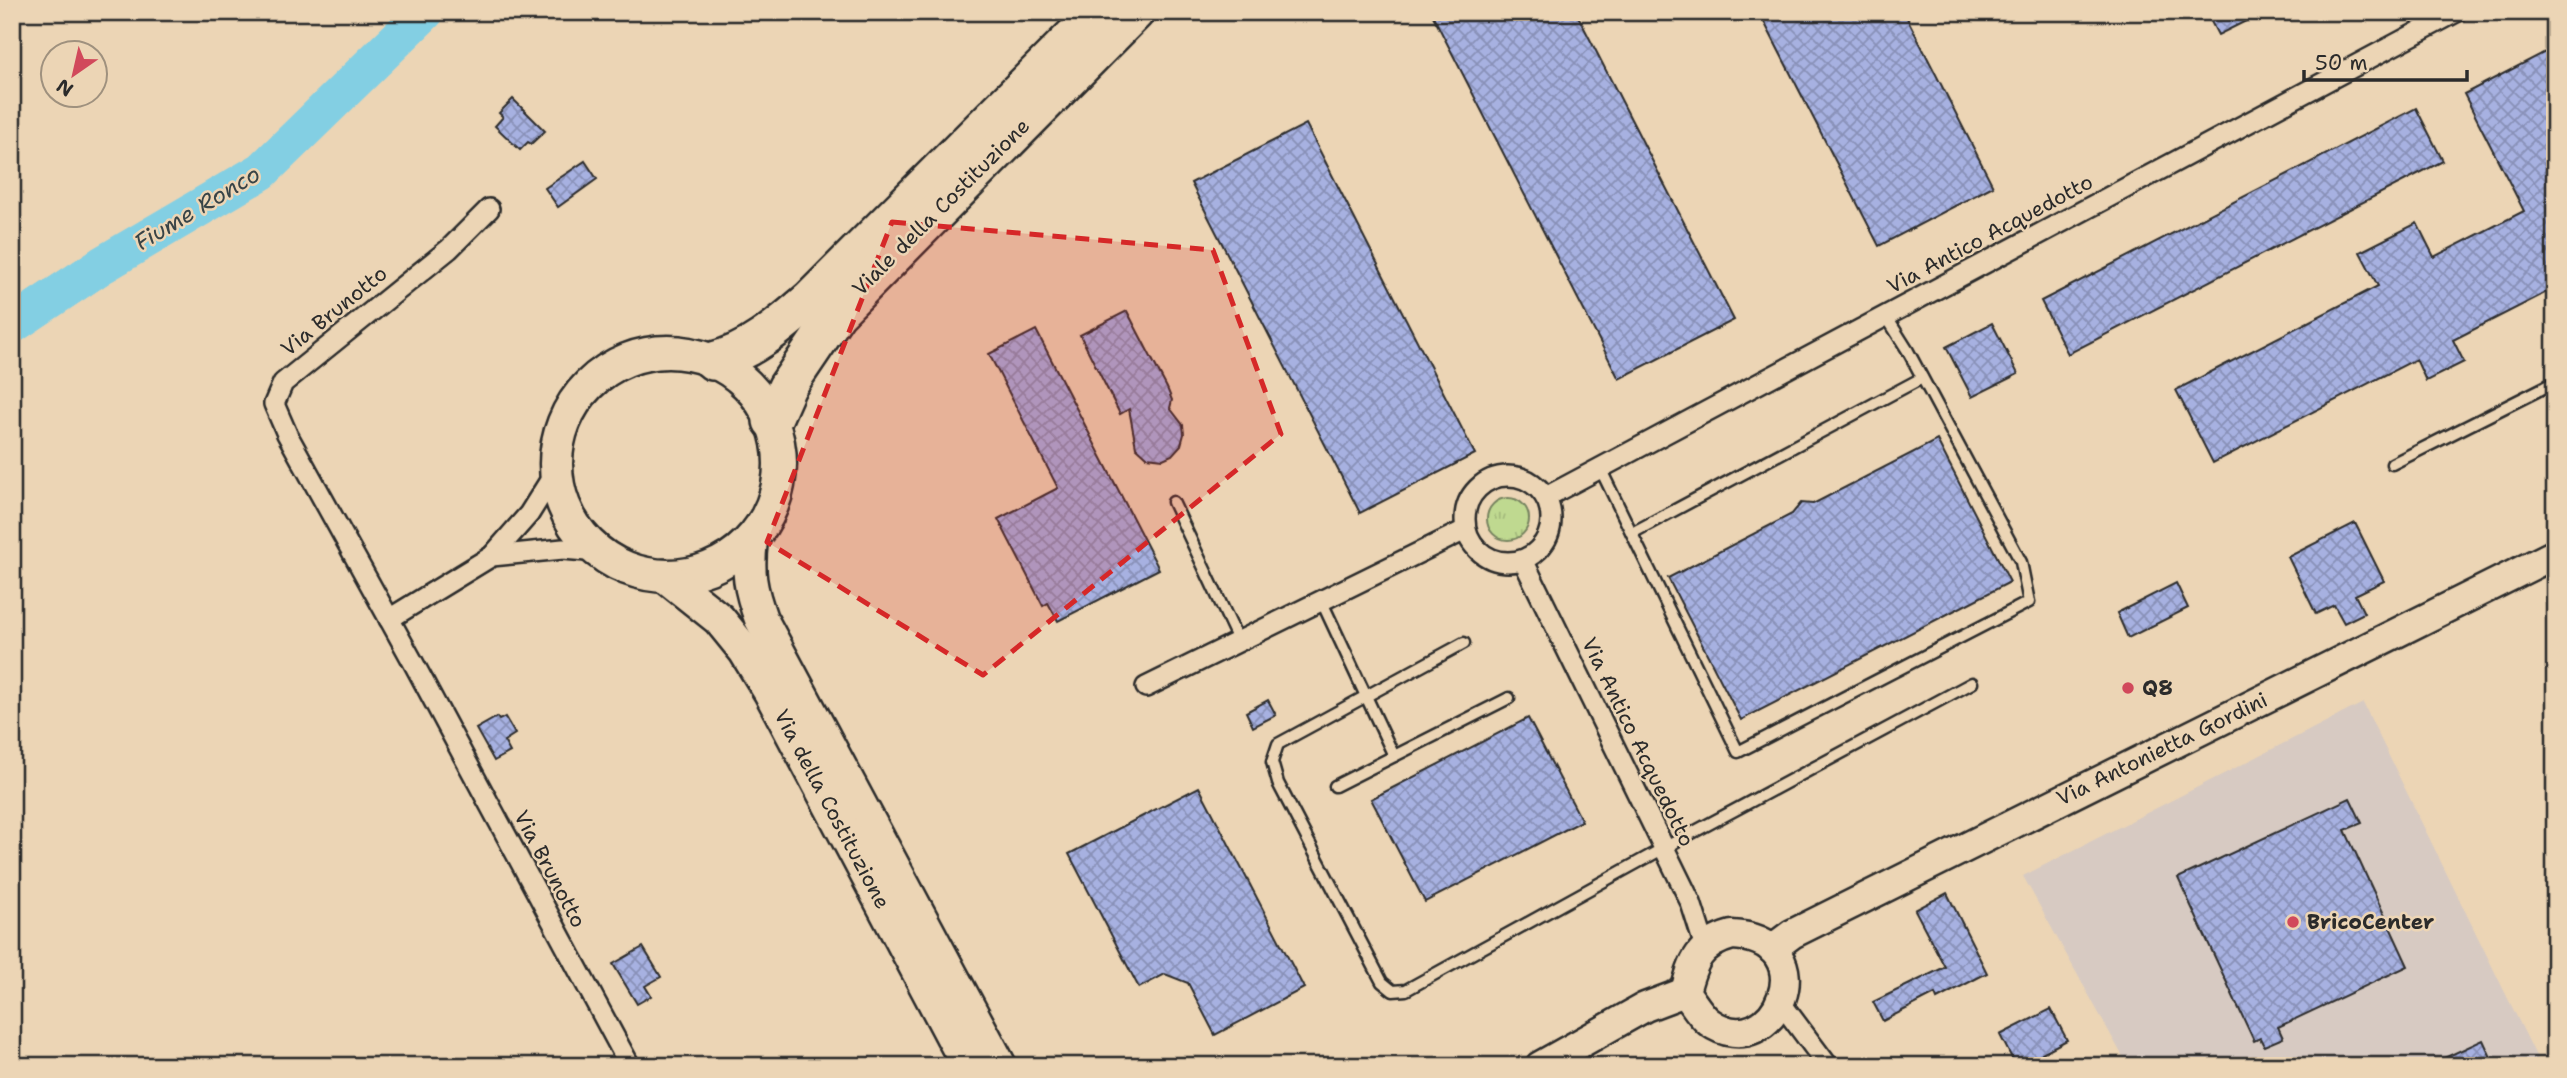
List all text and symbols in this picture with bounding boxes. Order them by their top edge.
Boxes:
north arrow [38,38,108,108]
scale bar [2304,38,2467,82]
text: 50 m [2315,49,2368,77]
text: N [52,73,78,102]
street label: Viale della Costituzione [846,112,1036,302]
water label: Fiume Ronco [129,159,265,257]
street label: Via Antico Acquedotto [1882,168,2098,300]
street label: Via Brunotto [275,260,393,362]
street label: Via Antico Acquedotto [1575,633,1701,851]
place label: Q8 [2142,674,2173,702]
marker: Q8 [2120,680,2136,696]
street label: Via Antonietta Gordini [2052,686,2272,812]
street label: Via della Costituzione [767,704,897,914]
street label: Via Brunotto [507,805,593,933]
place label: BricoCenter [2307,908,2434,936]
marker: BricoCenter [2285,914,2301,930]

